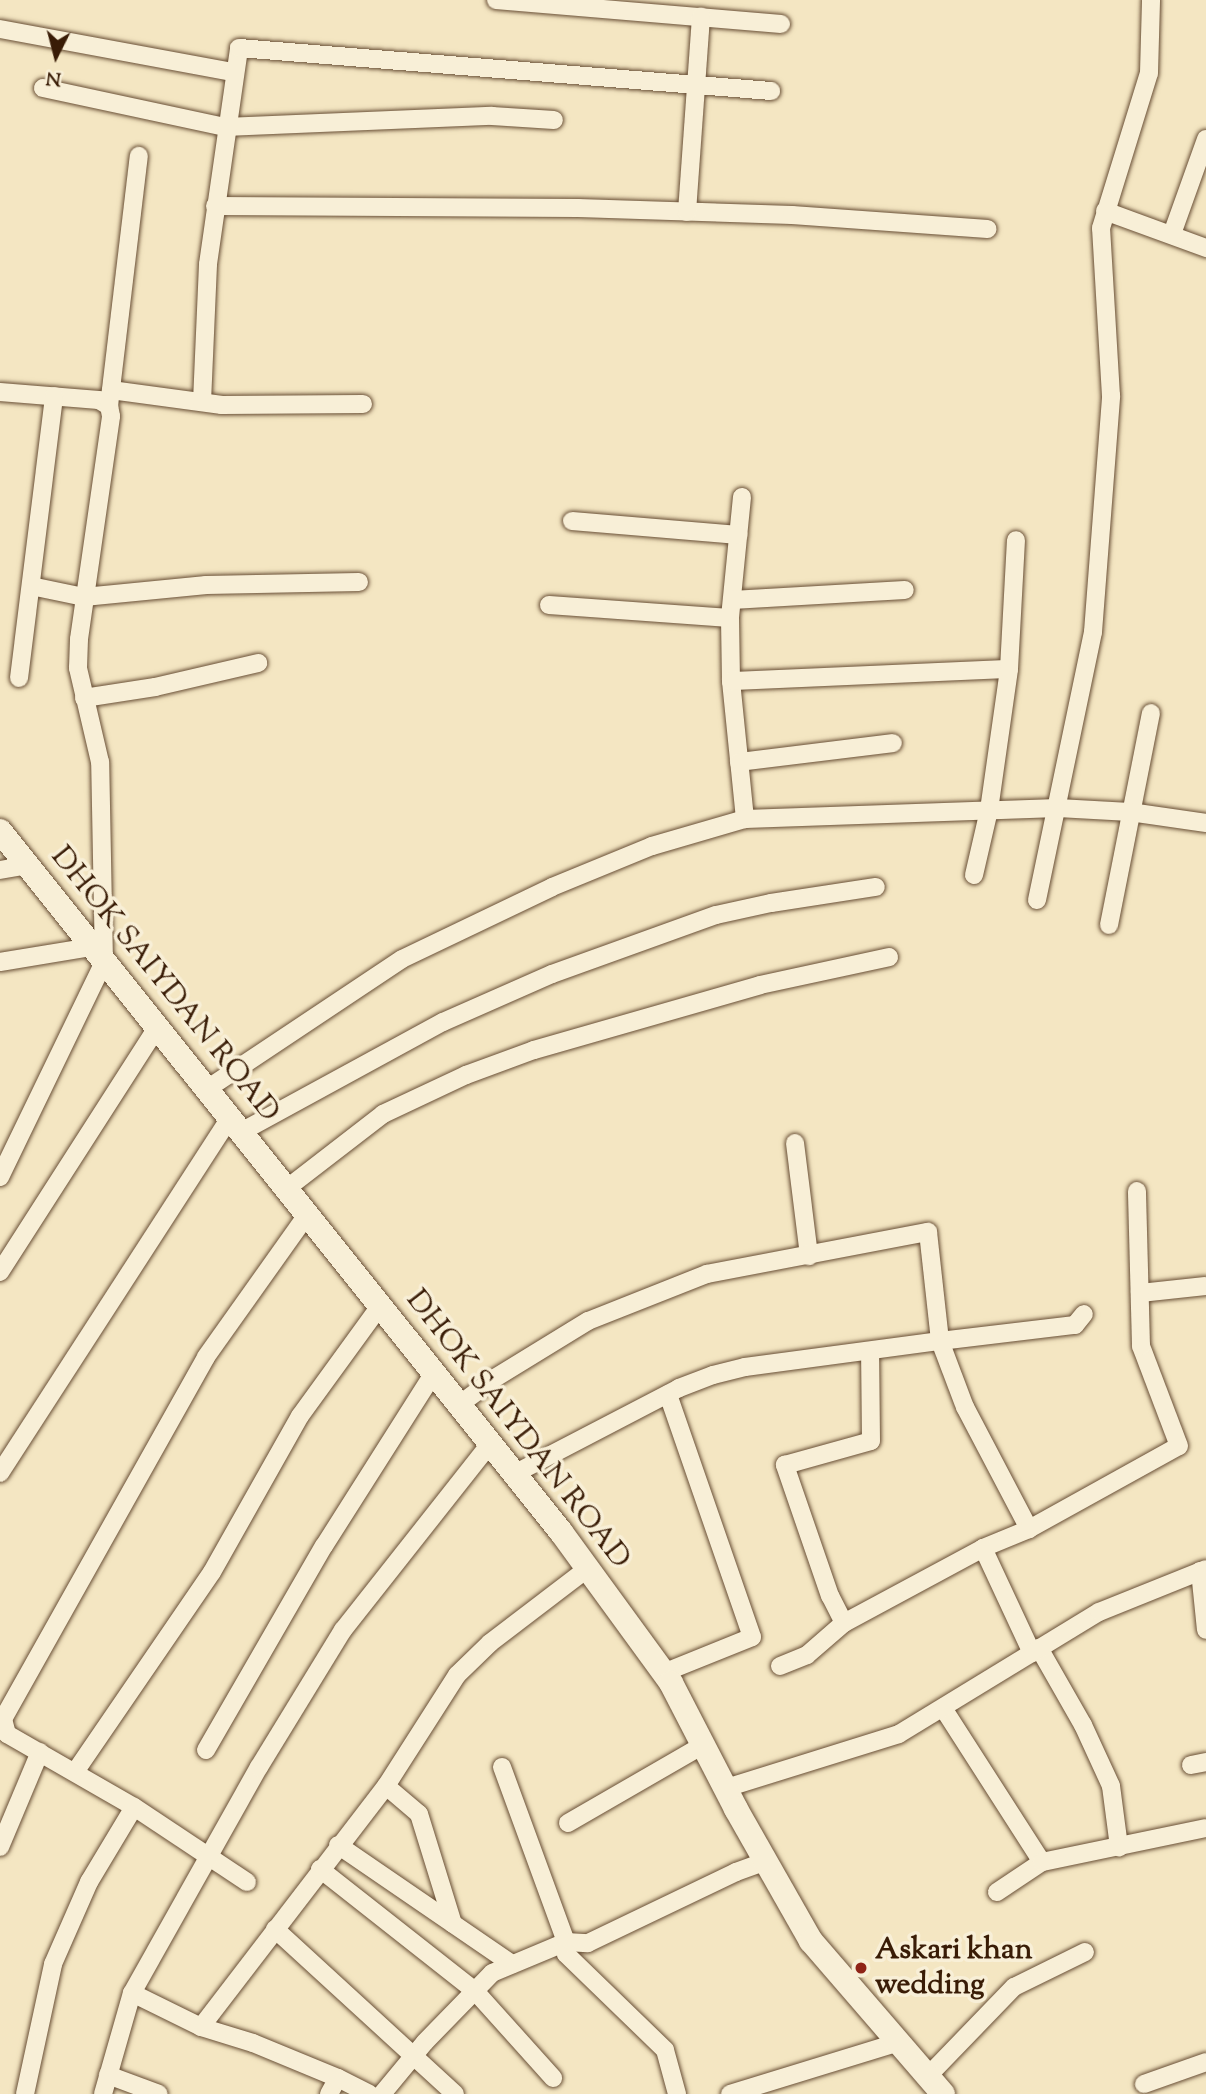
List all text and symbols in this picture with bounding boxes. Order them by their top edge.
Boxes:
north arrow [21,21,91,91]
text: N [45,63,63,92]
street label: DHOK SAIYDAN ROAD [42,840,286,1130]
street label: DHOK SAIYDAN ROAD [397,1284,637,1576]
place label: Askari khan wedding [875,1933,1033,2004]
marker: Askari khan wedding [853,1960,869,1976]

